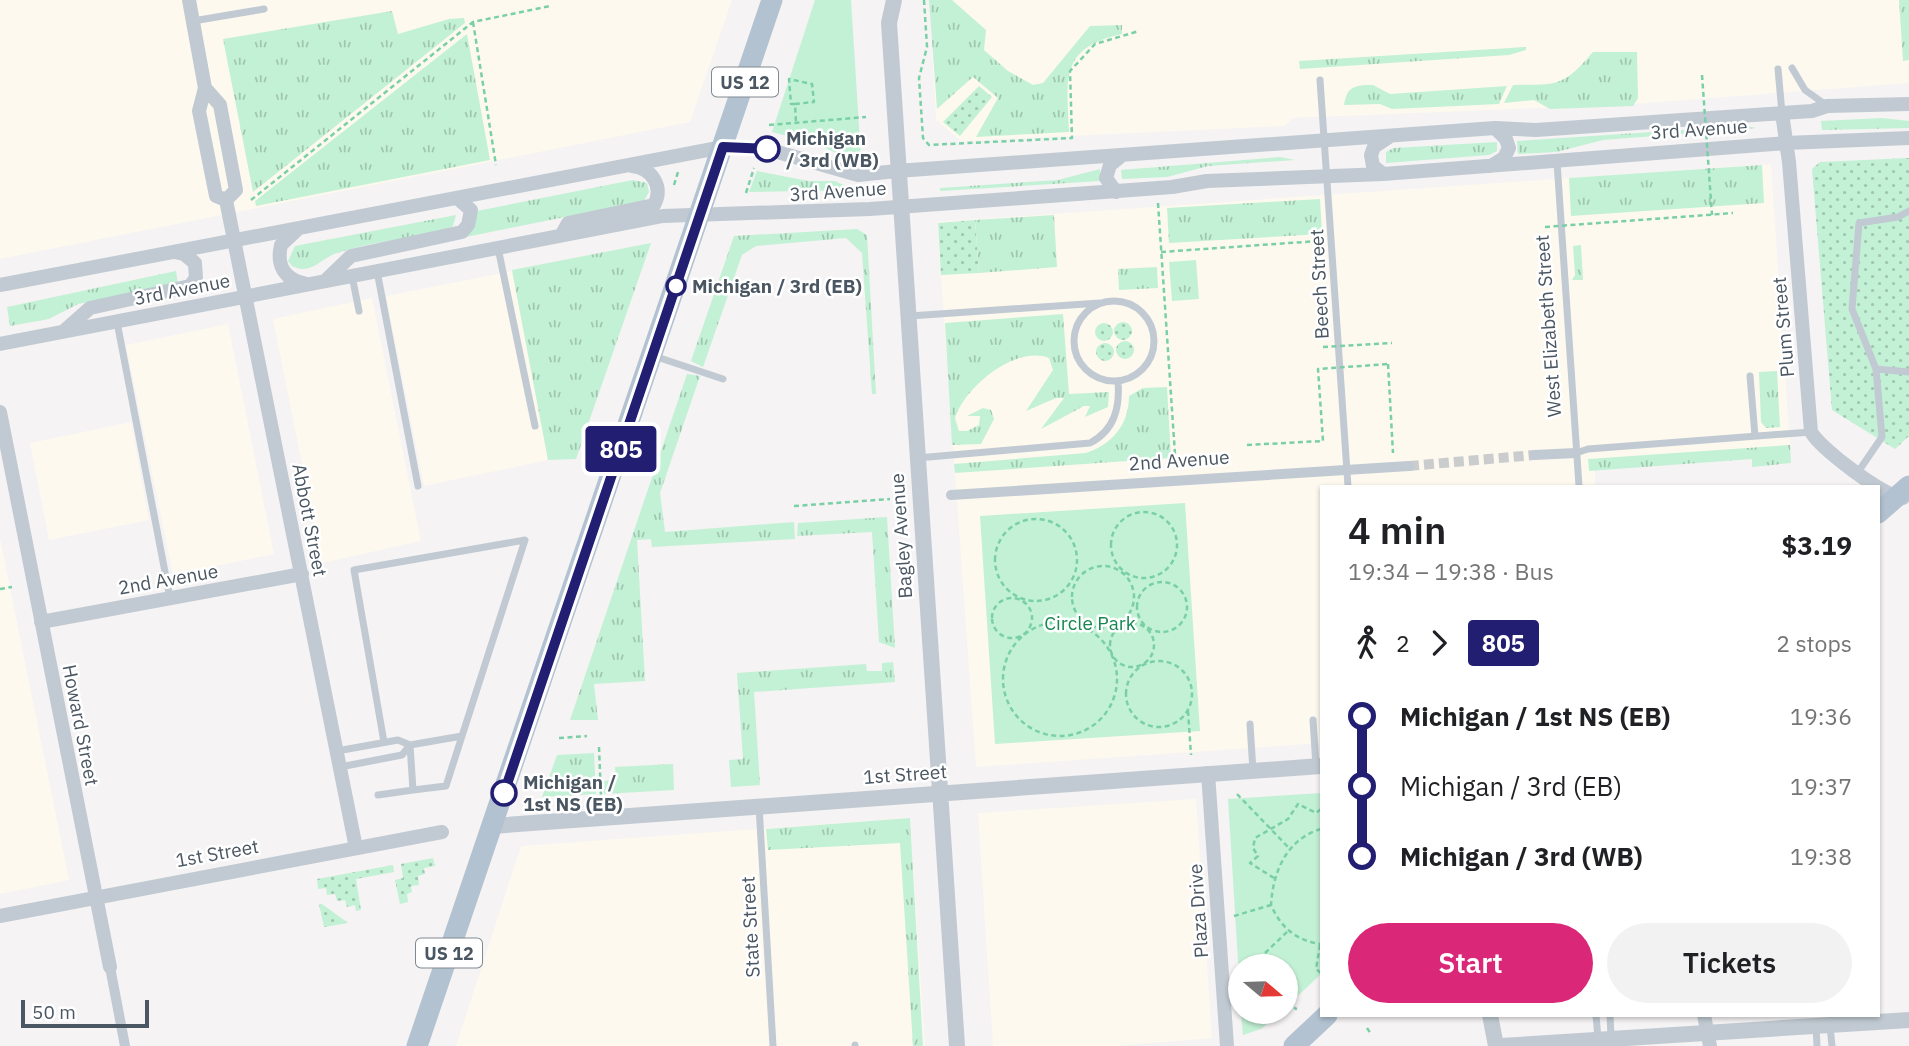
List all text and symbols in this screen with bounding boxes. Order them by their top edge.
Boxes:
road number: US 12 [712,68,778,96]
street label: 3rd Avenue [1650,114,1748,144]
place label: Michigan / 3rd (WB) [786,126,879,172]
marker: Michigan / 3rd (WB) [754,136,780,162]
street label: 3rd Avenue [789,176,887,206]
street label: Beech Street [1304,228,1334,340]
street label: West Elizabeth Street [1530,234,1566,418]
street label: 3rd Avenue [132,268,232,310]
place label: Michigan / 3rd (EB) [692,274,862,298]
marker: Michigan / 3rd (EB) [666,276,686,296]
street label: Plum Street [1767,276,1799,378]
line badge: 805 [581,426,661,472]
text: 805 [599,433,643,465]
street label: 2nd Avenue [1128,445,1230,475]
street label: Abbott Street [287,461,333,579]
street label: Bagley Avenue [885,473,917,599]
text: 4 min [1348,505,1446,554]
text: $3.19 [1782,528,1852,562]
text: 19:34 – 19:38 · Bus [1348,556,1554,586]
street label: 2nd Avenue [116,558,220,600]
park label: Circle Park [1044,611,1136,635]
icon: walk [1348,624,1386,662]
icon: forward [1420,624,1458,662]
text: 805 [1482,627,1525,659]
text: 2 [1396,628,1410,658]
text: 2 stops [1776,628,1852,658]
street label: Howard Street [57,662,105,788]
text: Michigan / 1st NS (EB) [1400,699,1670,733]
text: 19:36 [1790,701,1852,731]
street label: 1st Street [862,759,948,789]
text: Michigan / 3rd (EB) [1400,769,1622,803]
place label: Michigan / 1st NS (EB) [523,770,623,816]
text: 19:37 [1790,771,1852,801]
marker: Michigan / 1st NS (EB) [491,780,517,806]
street label: 1st Street [174,834,260,872]
text: Michigan / 3rd (WB) [1400,839,1643,873]
text: 19:38 [1790,841,1852,871]
street label: Plaza Drive [1183,863,1213,959]
street label: State Street [735,876,765,978]
button: Start [1348,923,1593,1003]
button: Tickets [1607,923,1852,1003]
road number: US 12 [416,938,482,968]
north arrow [1228,954,1298,1024]
map controls [1228,954,1298,1024]
scale bar [21,997,149,1029]
text: 50 m [32,1000,76,1024]

